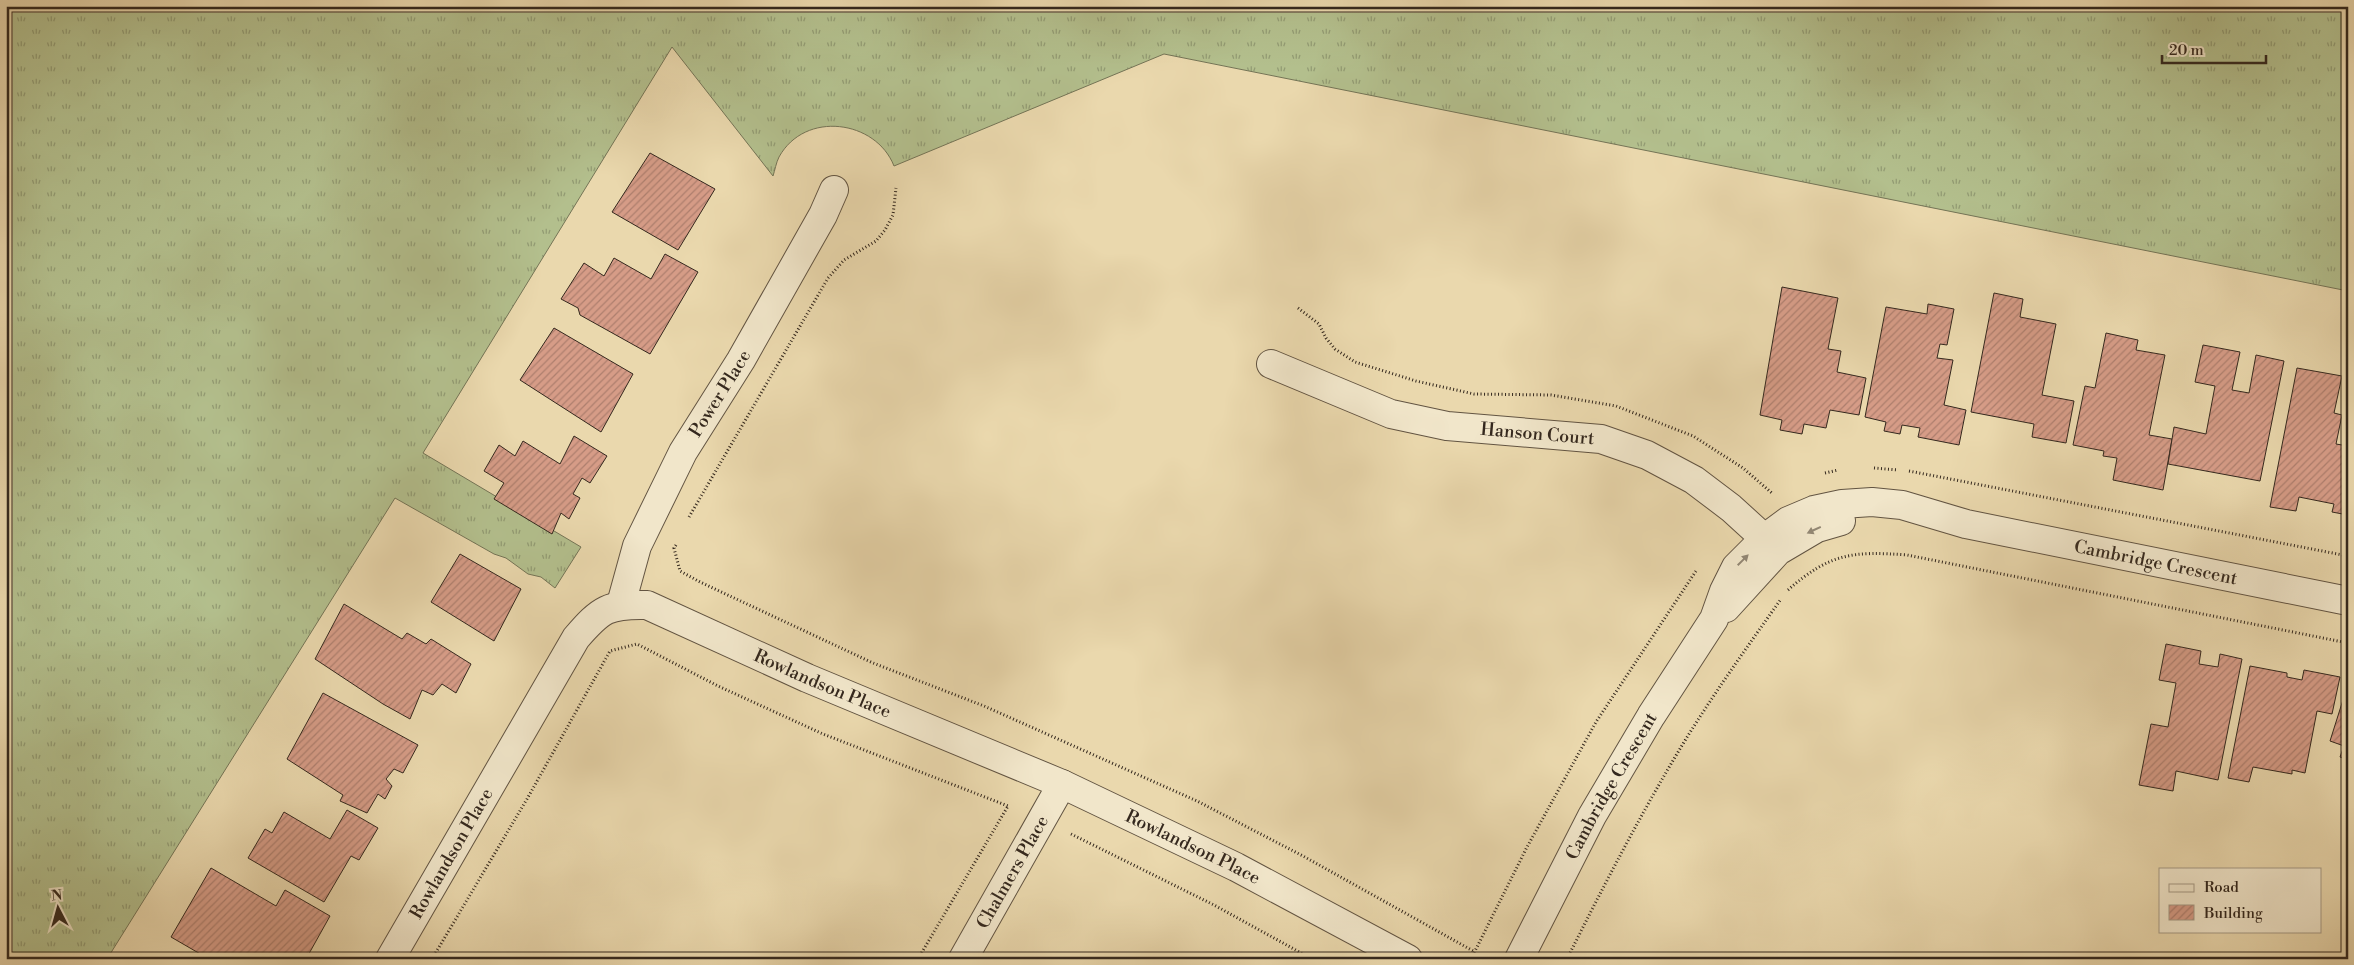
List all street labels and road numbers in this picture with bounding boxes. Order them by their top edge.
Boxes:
street label: Power Place [684,346,756,442]
street label: Hanson Court [1480,418,1596,450]
street label: Cambridge Crescent [2072,535,2240,591]
street label: Rowlandson Place [750,644,894,724]
street label: Cambridge Crescent [1561,708,1663,864]
street label: Rowlandson Place [405,784,498,923]
street label: Rowlandson Place [1121,805,1264,890]
street label: Chalmers Place [971,811,1054,933]

